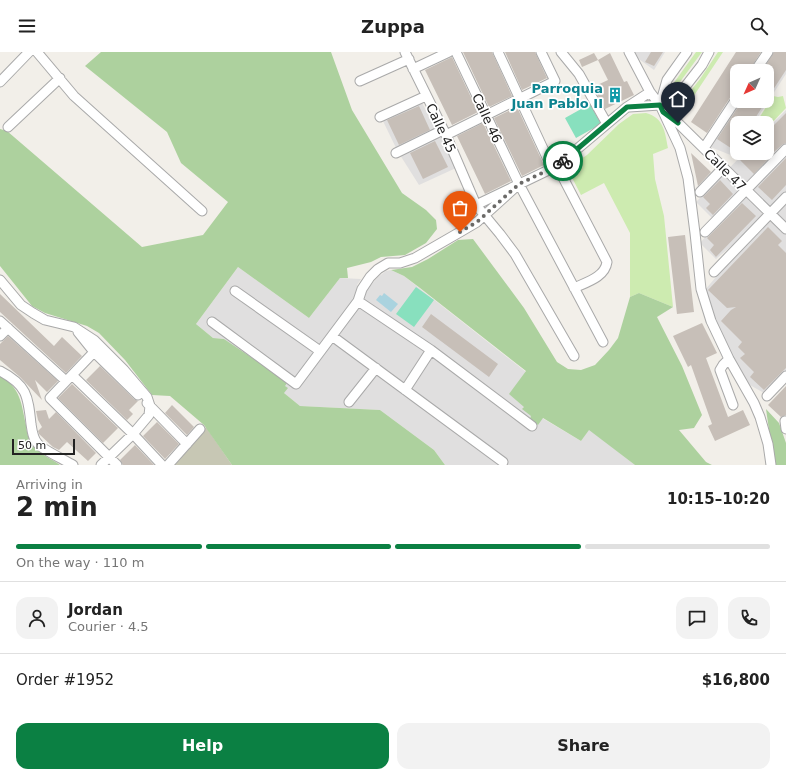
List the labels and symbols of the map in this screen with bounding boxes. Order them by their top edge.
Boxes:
north arrow [730,64,774,108]
place label: Parroquia Juan Pablo II [511,81,603,111]
pin [661,82,695,123]
building icon: Parroquia Juan Pablo II [606,86,624,104]
street label: Calle 46 [469,91,505,145]
street label: Calle 45 [423,101,459,155]
courier [543,141,583,181]
street label: Calle 47 [701,146,749,194]
pin [443,191,477,232]
scale bar [12,437,75,456]

